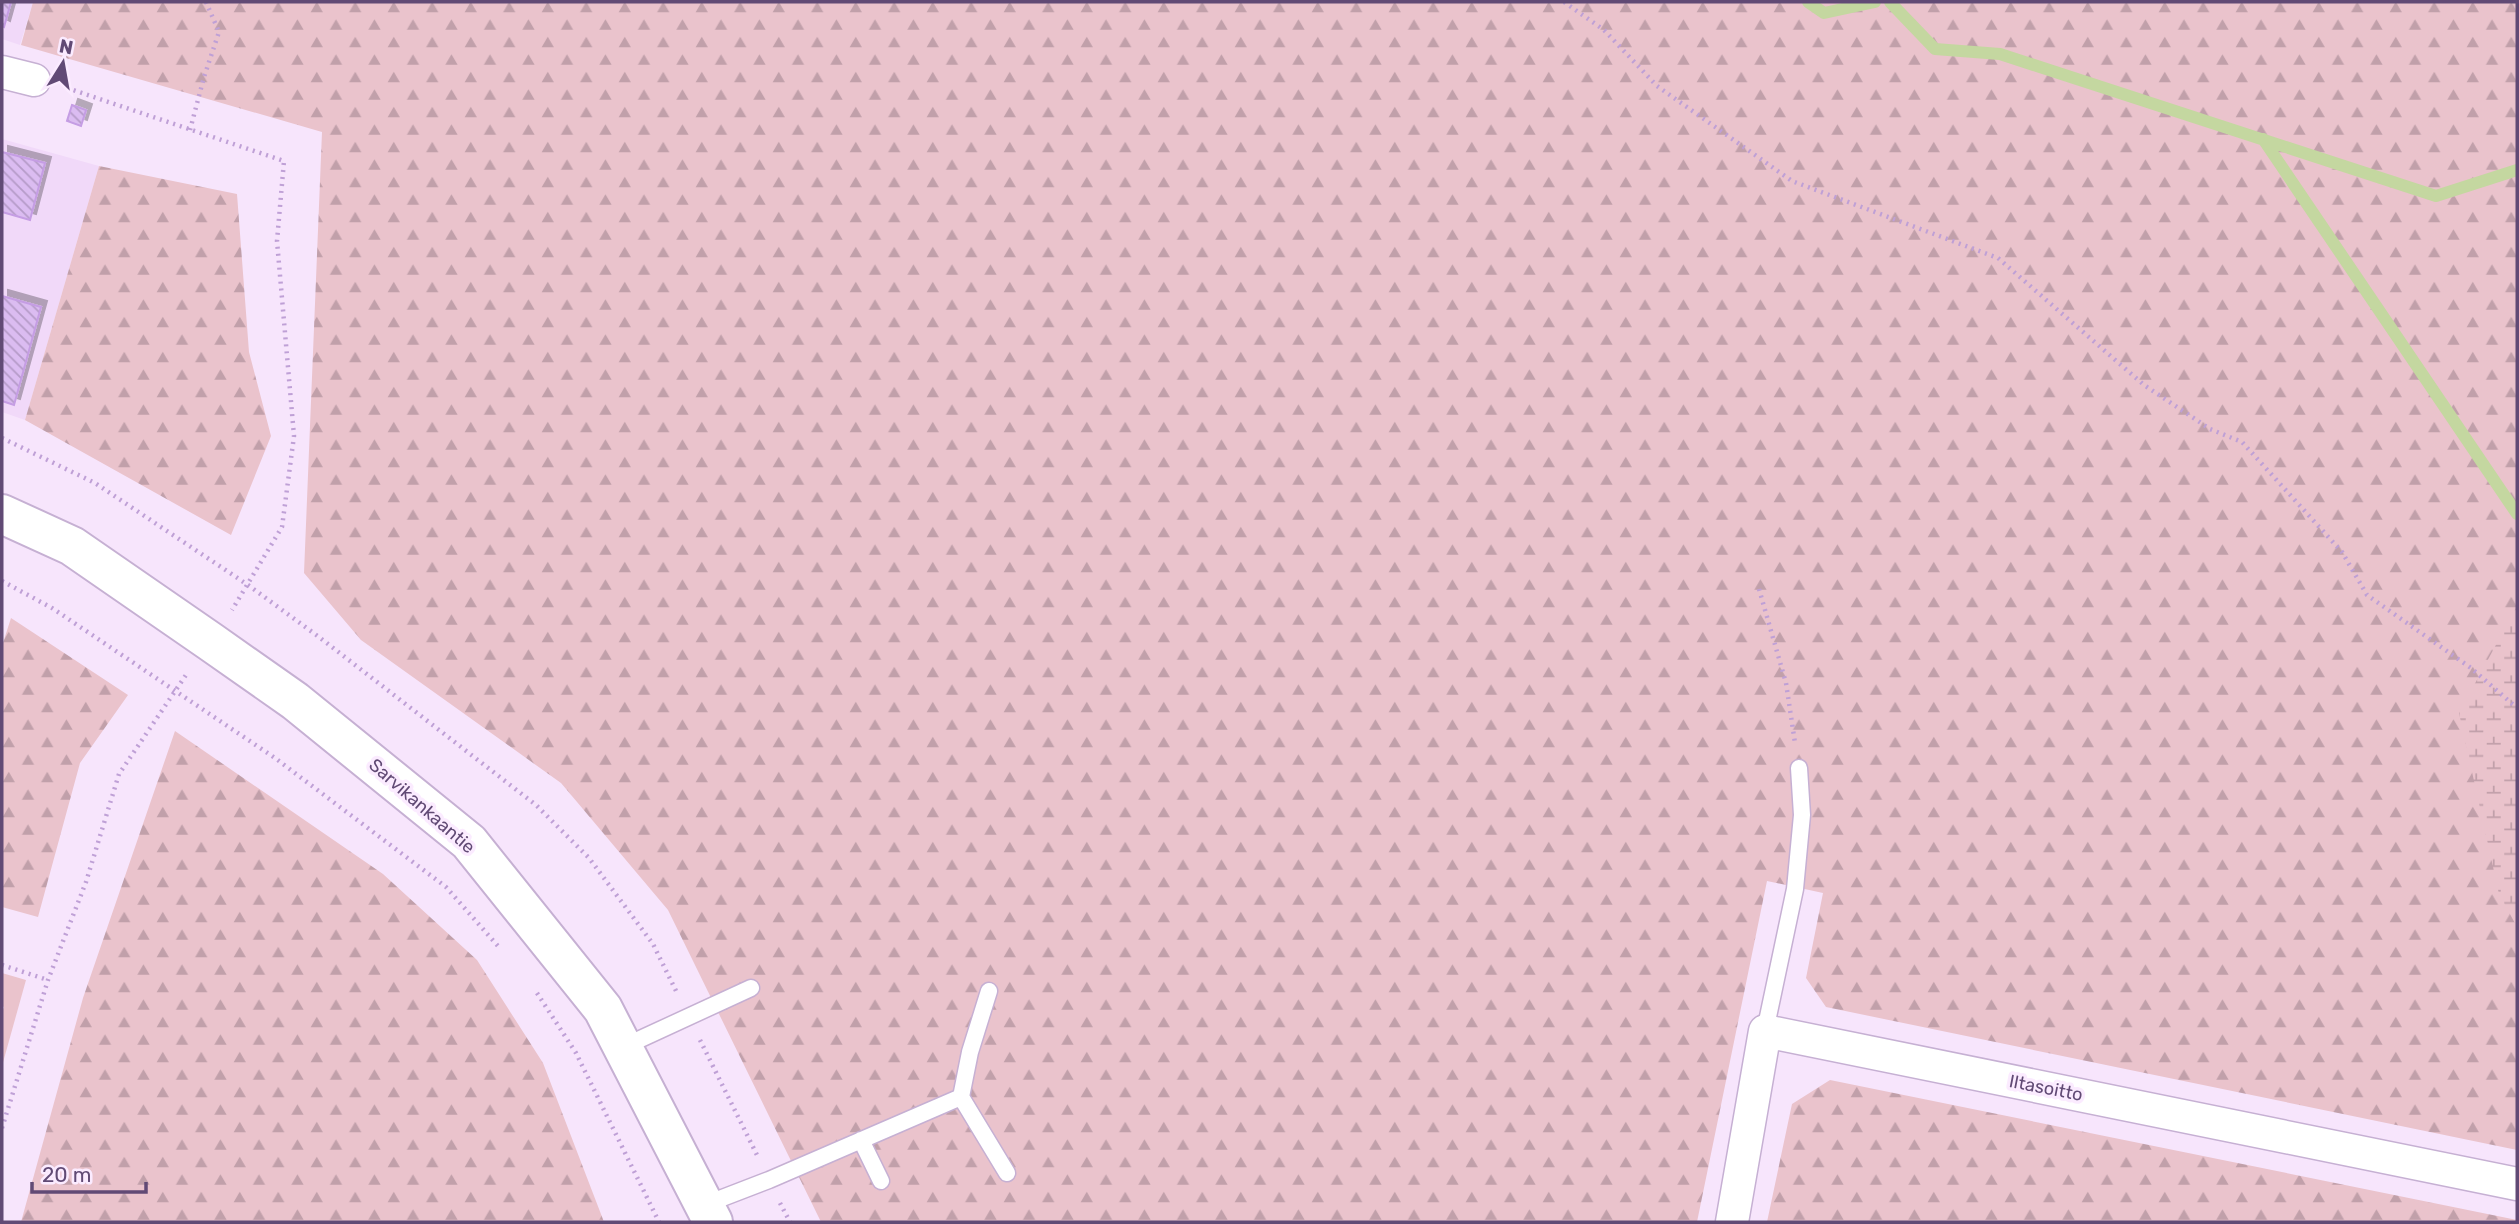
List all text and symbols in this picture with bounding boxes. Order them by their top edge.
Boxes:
north arrow [28,28,98,98]
text: N [57,34,75,59]
street label: Sarvikankaantie [364,754,480,858]
street label: Iltasoitto [2007,1070,2085,1106]
scale bar [32,1150,145,1194]
text: 20 m [42,1162,91,1187]

